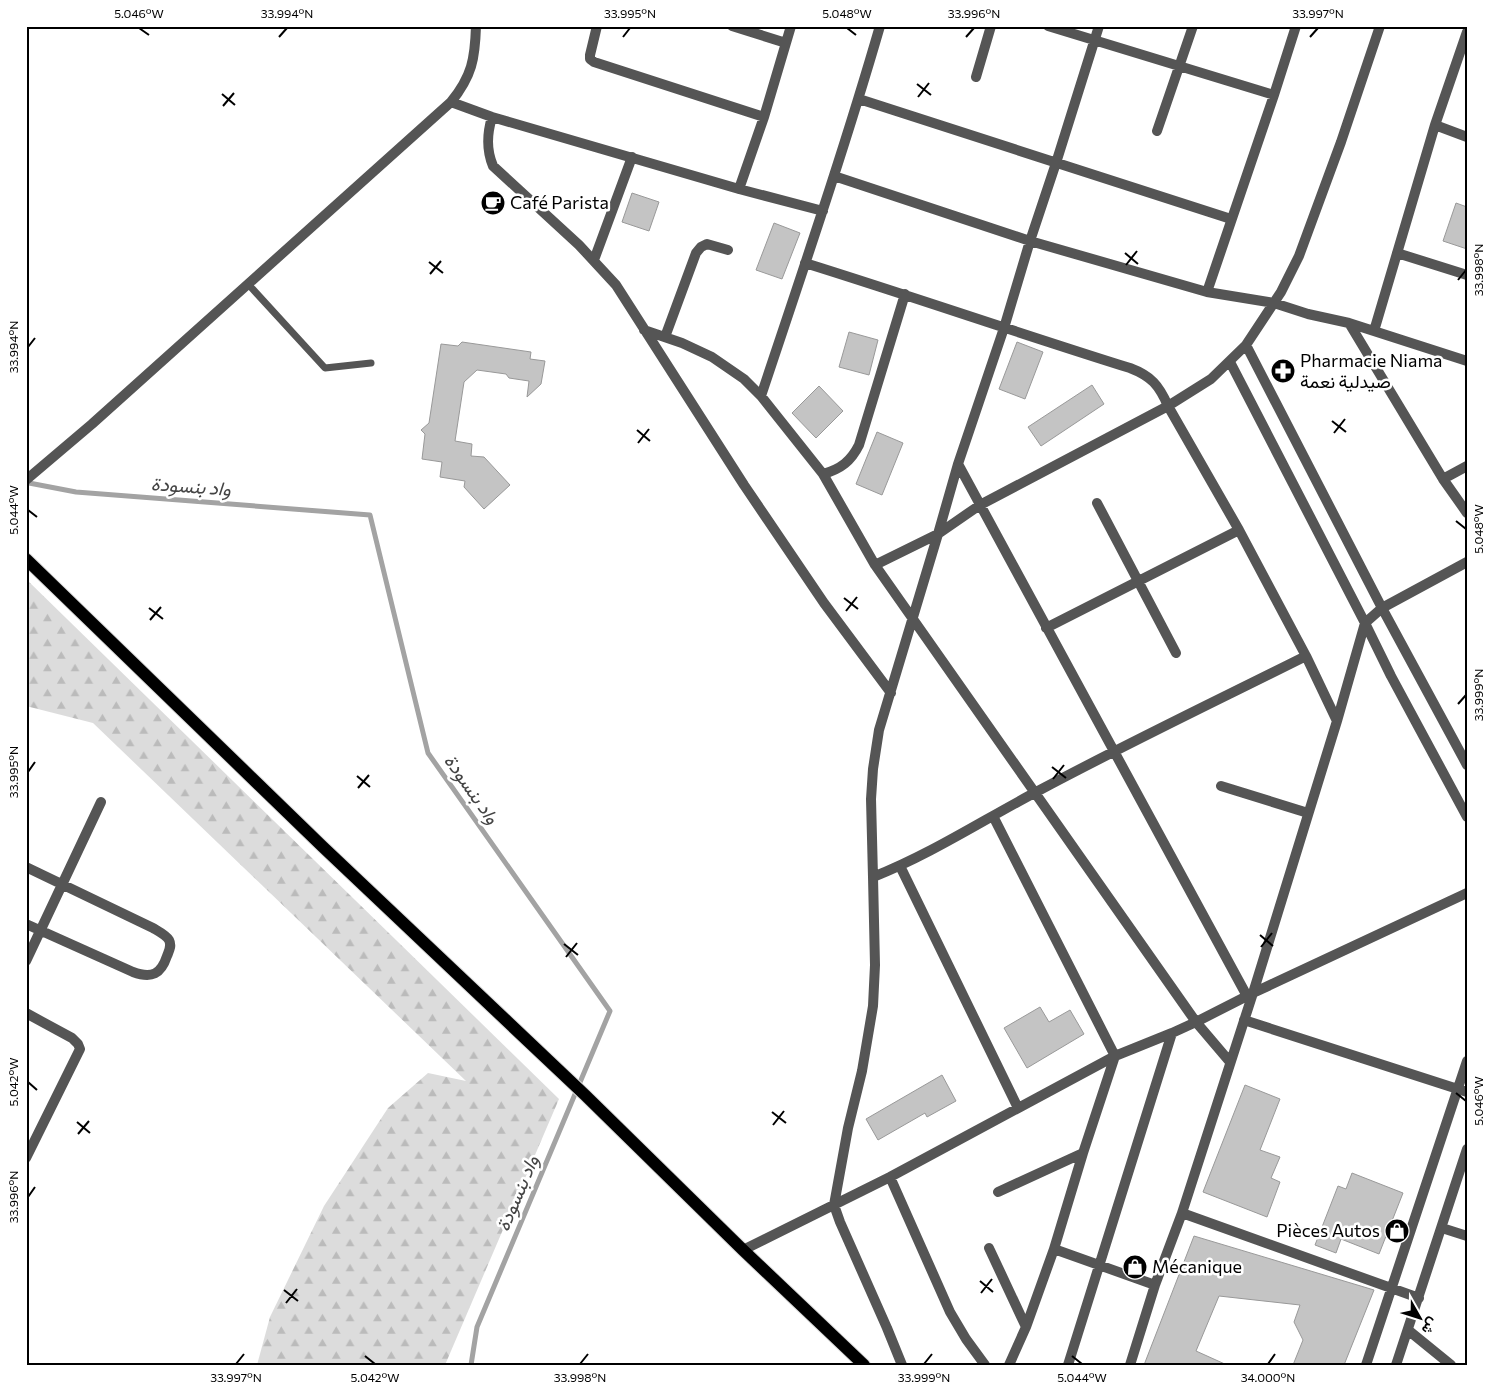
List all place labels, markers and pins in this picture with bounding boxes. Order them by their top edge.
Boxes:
cafe icon: Café Parista [480,190,506,216]
place label: Café Parista [510,191,609,213]
place label: Pharmacie Niama صيدلية نعمة [1300,349,1443,392]
pharmacy icon: Pharmacie Niama صيدلية نعمة [1270,358,1296,384]
shop icon: Pièces Autos [1384,1218,1410,1244]
place label: Pièces Autos [1276,1219,1380,1241]
shop icon: Mécanique [1122,1254,1148,1280]
place label: Mécanique [1152,1255,1242,1277]

